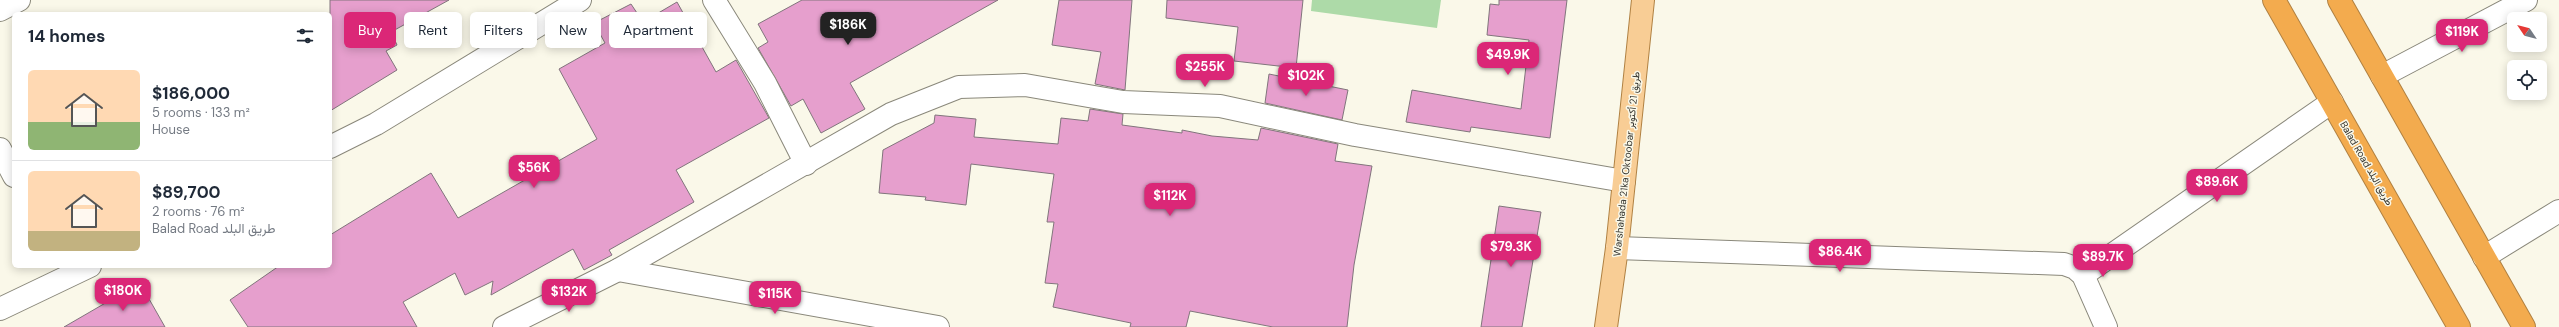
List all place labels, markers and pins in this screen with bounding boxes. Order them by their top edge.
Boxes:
pin: $186K [820,12,876,46]
pin: $119K [2434,19,2490,53]
pin: $49.9K [1475,42,1541,76]
pin: $255K [1177,54,1233,88]
pin: $102K [1278,63,1334,97]
pin: $56K [510,155,558,189]
pin: $89.6K [2184,169,2250,203]
pin: $112K [1142,183,1198,217]
pin: $79.3K [1478,234,1544,268]
pin: $86.4K [1807,239,1873,273]
pin: $89.7K [2070,244,2136,278]
pin: $180K [95,278,151,312]
pin: $132K [541,279,597,313]
pin: $115K [747,281,803,315]

